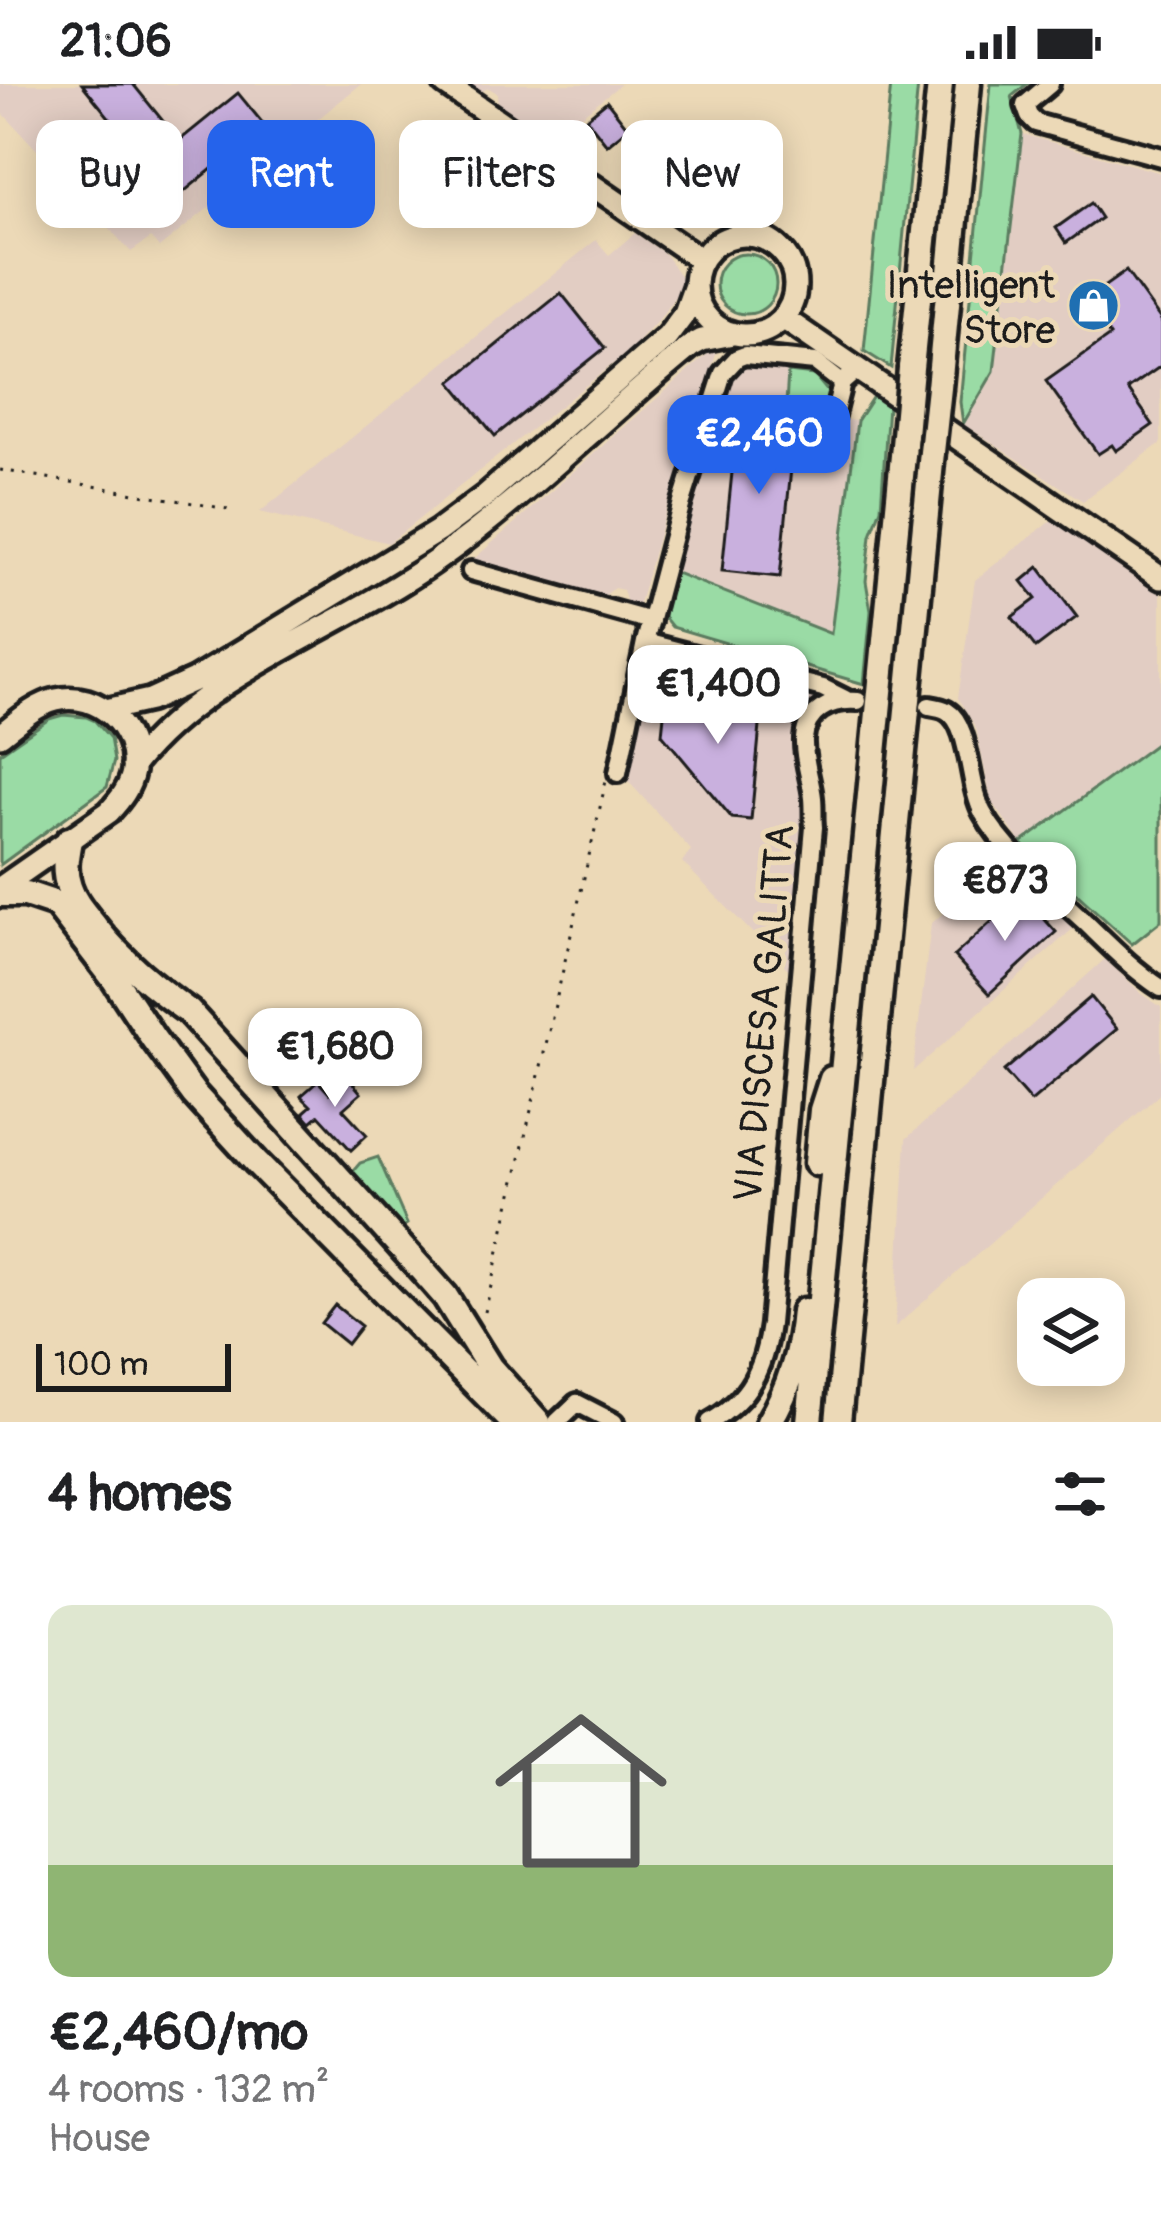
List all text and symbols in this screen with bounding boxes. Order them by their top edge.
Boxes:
text: 21:06 [60,14,172,70]
chip: Buy [36,120,183,228]
chip: Rent [207,120,375,228]
chip: Filters [399,120,597,228]
chip: New [621,120,783,228]
place label: Intelligent Store [886,261,1055,355]
shop icon: Intelligent Store [1066,278,1122,334]
pin: €2,460 [661,395,857,497]
text: €2,460 [694,409,824,458]
pin: €1,400 [620,645,816,747]
text: €1,400 [655,659,781,708]
street label: VIA DISCESA GALITTA [724,822,805,1204]
pin: €873 [934,842,1076,944]
text: €873 [961,856,1049,905]
pin: €1,680 [237,1008,433,1110]
text: €1,680 [275,1022,395,1071]
map controls [1017,1278,1125,1386]
button: layers [1017,1278,1125,1386]
scale bar [36,1338,231,1391]
text: 100 m [54,1344,148,1385]
icon: filters [1047,1461,1113,1527]
text: 4 homes [48,1462,232,1526]
icon: home [473,1683,689,1899]
text: €2,460/mo [48,2001,308,2065]
text: 4 rooms · 132 m² [48,2065,329,2114]
text: House [48,2114,150,2163]

